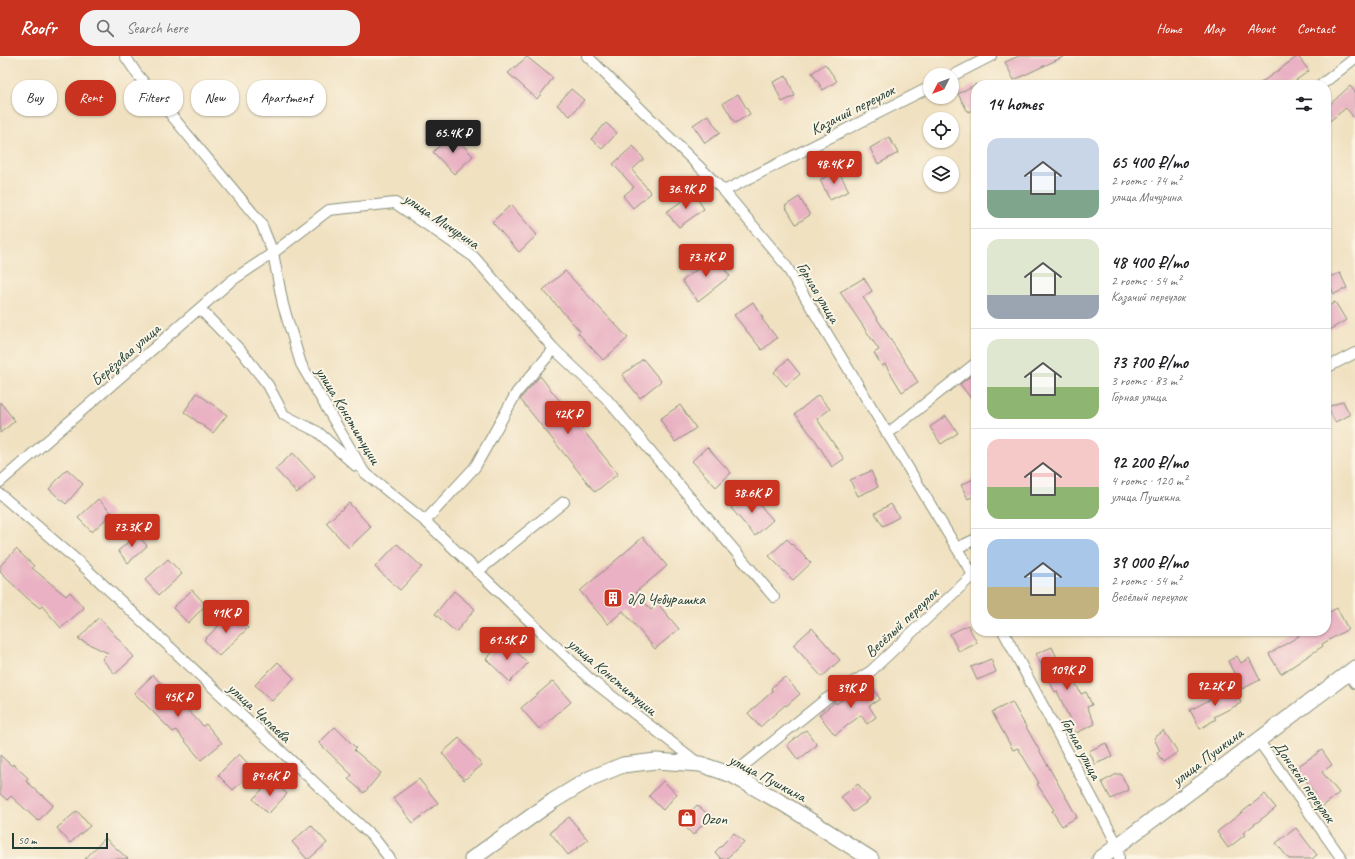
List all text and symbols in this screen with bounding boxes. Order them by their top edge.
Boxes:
search box [80,10,360,46]
text: Roofr [20,16,56,40]
icon: search [94,17,116,39]
text: Search here [126,19,188,38]
text: Home [1156,20,1182,37]
text: Map [1204,20,1225,37]
text: About [1247,20,1275,37]
text: Contact [1297,20,1335,37]
north arrow [923,68,959,104]
map controls [923,68,959,192]
street label: Казачий переулок [807,79,900,140]
chip: Buy [12,80,57,116]
chip: Rent [65,80,116,116]
chip: Filters [124,80,183,116]
chip: New [191,80,239,116]
chip: Apartment [247,80,326,116]
icon: filters [1293,93,1315,115]
text: 14 homes [987,94,1043,115]
button: locate [923,112,959,148]
pin: 65.4K ₽ [416,120,490,154]
text: 65.4K ₽ [435,125,471,141]
pin: 48.4K ₽ [797,151,871,185]
text: 65 400 ₽/mo [1111,152,1188,173]
icon: home [1019,154,1067,202]
text: 48.4K ₽ [816,156,852,172]
button: layers [923,156,959,192]
text: 2 rooms · 74 m² [1111,173,1181,189]
pin: 36.9K ₽ [649,176,723,210]
text: 36.9K ₽ [668,181,704,197]
street label: улица Мичурина [399,188,484,254]
text: улица Мичурина [1111,189,1182,205]
pin: 73.7K ₽ [669,244,743,278]
text: 73.7K ₽ [688,249,724,265]
text: 48 400 ₽/mo [1111,252,1188,273]
icon: home [1019,255,1067,303]
street label: Горная улица [792,258,845,328]
text: 2 rooms · 54 m² [1111,273,1181,289]
text: Казачий переулок [1111,289,1185,305]
street label: Берёзовая улица [87,318,166,390]
text: 73 700 ₽/mo [1111,352,1188,373]
icon: home [1019,355,1067,403]
street label: улица Конституции [311,362,386,469]
text: 3 rooms · 83 m² [1111,373,1181,389]
text: Горная улица [1111,389,1166,405]
pin: 42K ₽ [540,401,596,435]
text: 42K ₽ [554,406,582,422]
text: 92 200 ₽/mo [1111,452,1188,473]
icon: home [1019,455,1067,503]
text: 4 rooms · 120 m² [1111,473,1187,489]
pin: 38.6K ₽ [715,480,789,514]
text: 38.6K ₽ [734,485,770,501]
text: улица Пушкина [1111,489,1180,505]
pin: 73.3K ₽ [95,514,169,548]
text: 73.3K ₽ [114,519,150,535]
text: 39 000 ₽/mo [1111,552,1188,573]
icon: home [1019,555,1067,603]
text: 2 rooms · 54 m² [1111,573,1181,589]
street label: Весёлый переулок [861,582,944,662]
building icon: д/д Чебурашка [602,587,624,609]
place label: д/д Чебурашка [627,589,706,609]
text: Весёлый переулок [1111,589,1187,605]
pin: 41K ₽ [198,600,254,634]
text: 41K ₽ [212,605,240,621]
pin: 61.5K ₽ [470,627,544,661]
text: 61.5K ₽ [489,632,525,648]
street label: улица Конституции [563,633,662,721]
pin: 109K ₽ [1034,657,1100,691]
text: 109K ₽ [1050,662,1084,678]
pin: 92.2K ₽ [1178,673,1252,707]
pin: 39K ₽ [823,675,879,709]
street label: улица Чапаева [223,678,296,748]
text: 92.2K ₽ [1197,678,1233,694]
text: 39K ₽ [837,680,865,696]
pin: 45K ₽ [150,684,206,718]
text: 45K ₽ [164,689,192,705]
street label: Горная улица [1056,714,1107,784]
street label: улица Пушкина [1167,723,1248,791]
street label: Донской переулок [1269,737,1341,828]
street label: улица Пушкина [725,749,811,807]
pin: 84.6K ₽ [233,763,307,797]
text: 84.6K ₽ [252,768,288,784]
shop icon: Ozon [676,807,698,829]
place label: Ozon [701,809,728,829]
scale bar [12,831,108,850]
text: 50 m [18,833,37,847]

